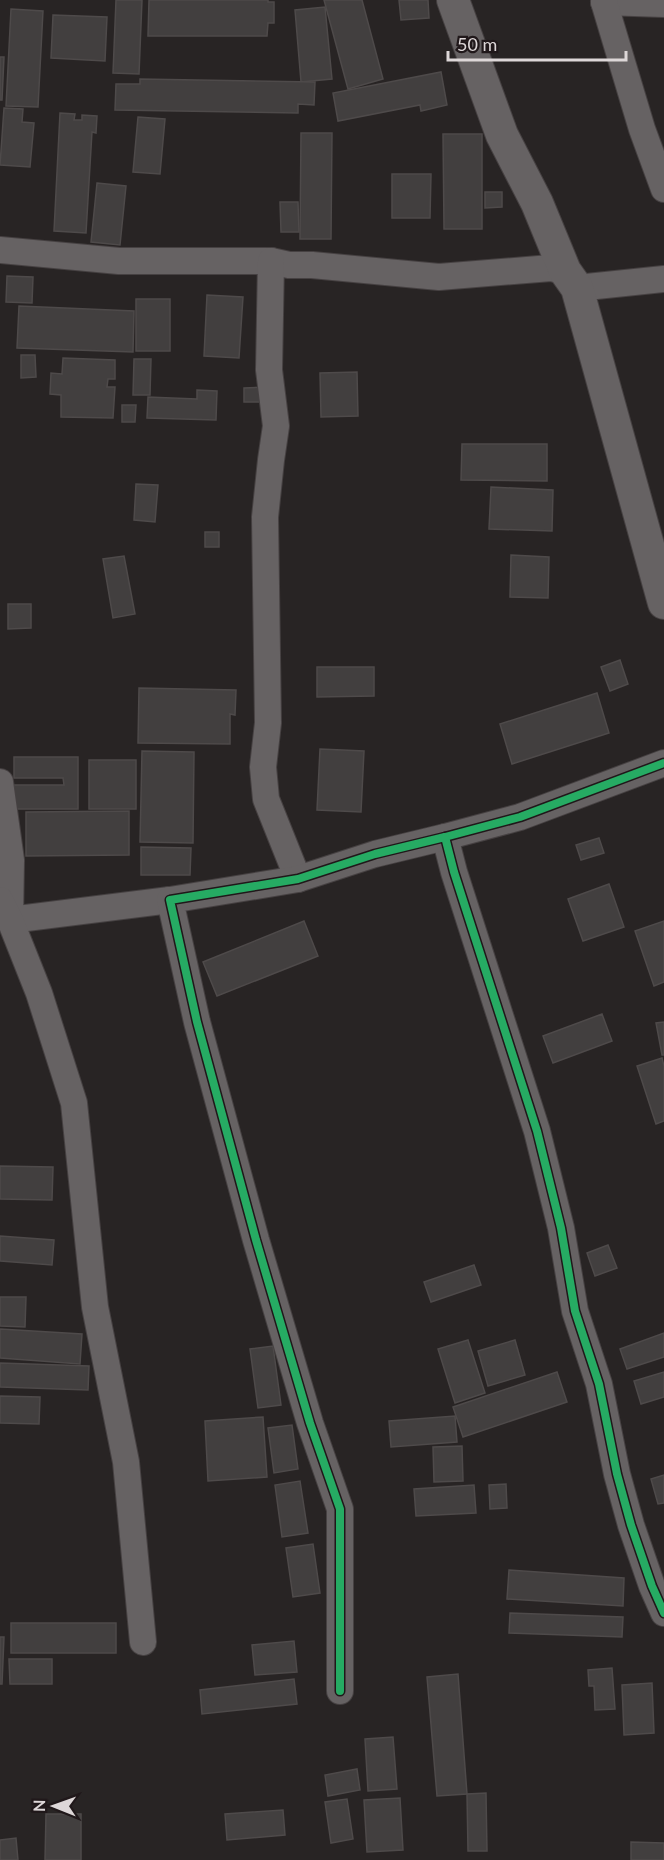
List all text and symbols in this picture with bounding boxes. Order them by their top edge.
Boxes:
scale bar [448,24,626,62]
text: 50 m [457,33,497,55]
north arrow [24,1776,84,1836]
text: N [29,1799,48,1812]

